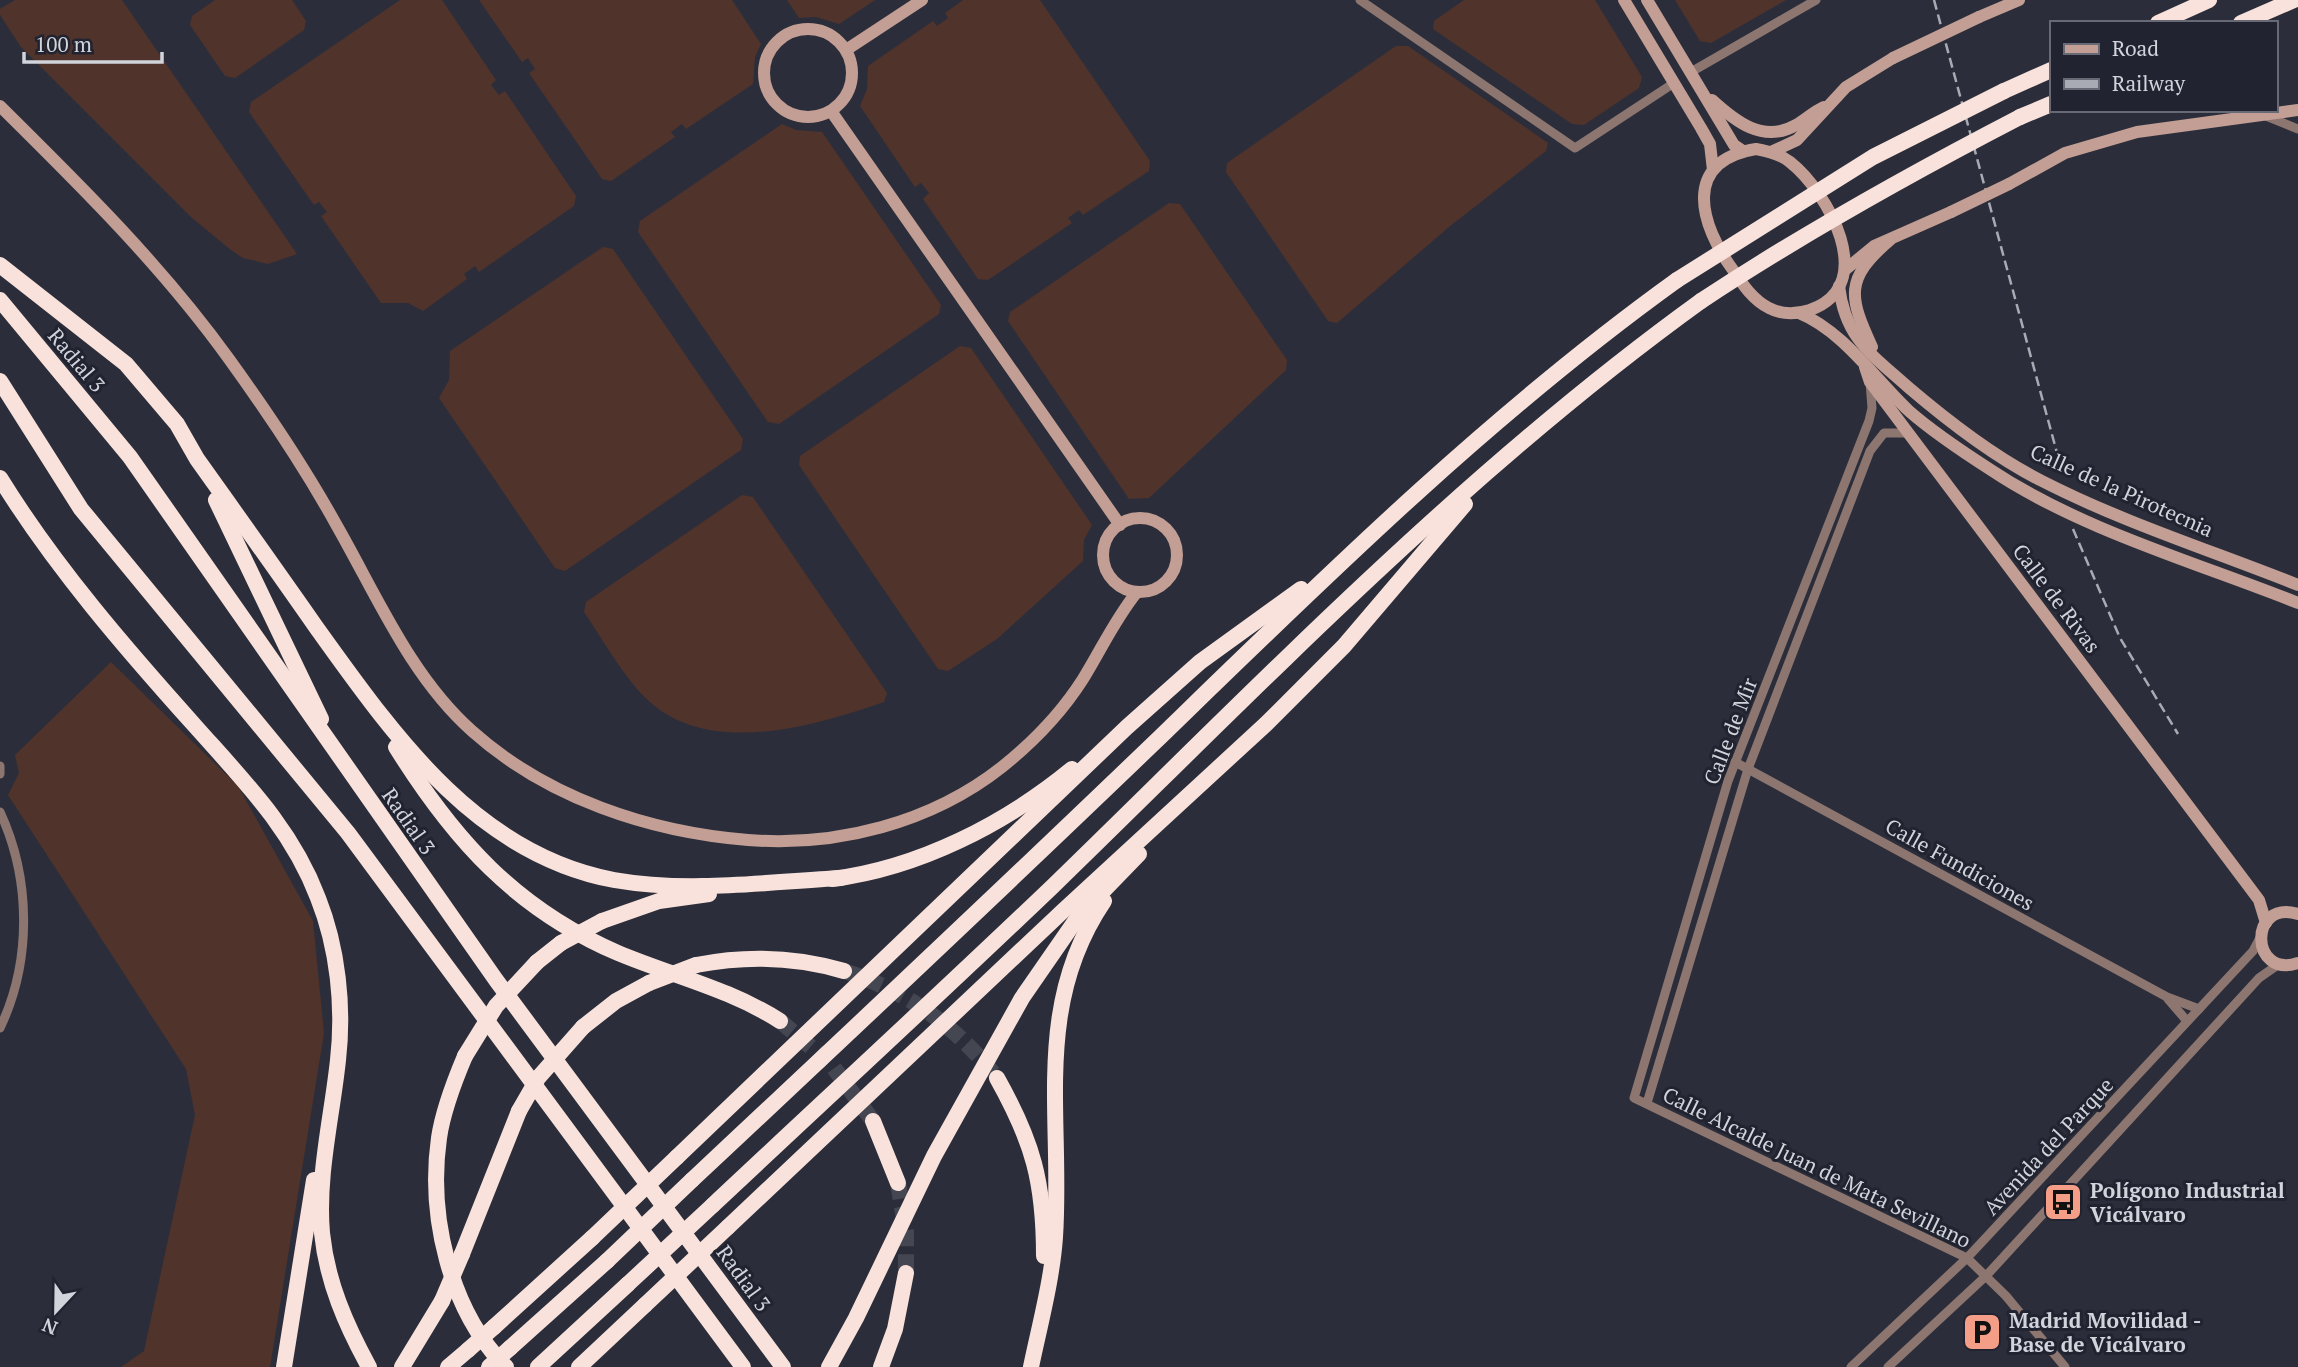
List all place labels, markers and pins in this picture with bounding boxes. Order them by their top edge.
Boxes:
place label: Polígono Industrial Vicálvaro [2090,1176,2285,1228]
bus stop icon: Polígono Industrial Vicálvaro [2042,1181,2084,1223]
place label: Madrid Movilidad - Base de Vicálvaro [2009,1306,2202,1358]
parking icon: Madrid Movilidad - Base de Vicálvaro [1961,1311,2003,1353]

